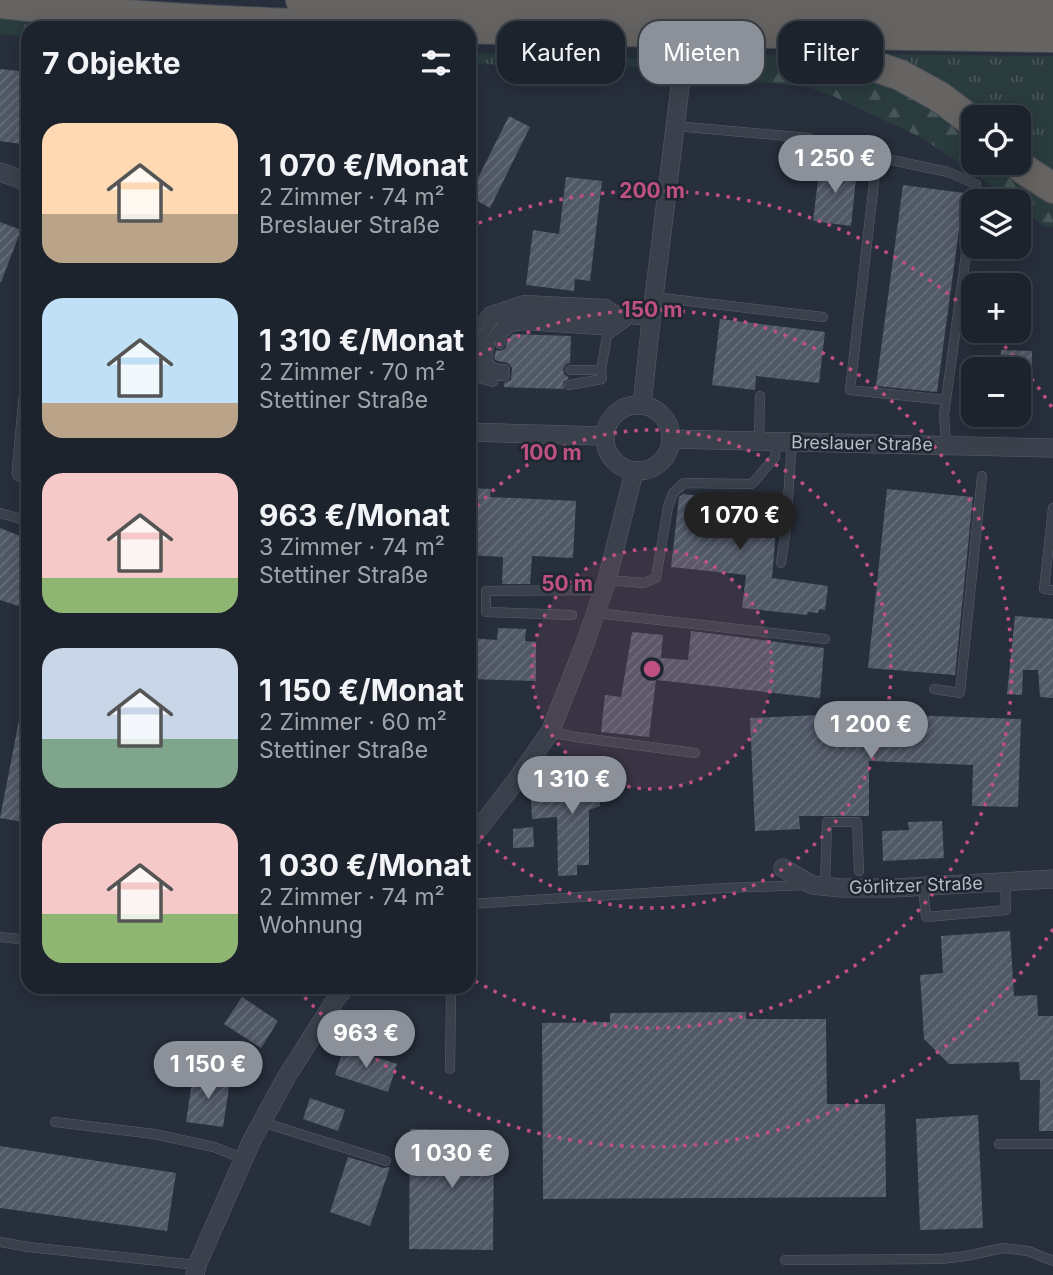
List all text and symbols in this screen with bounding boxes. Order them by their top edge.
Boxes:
chip: Kaufen [497,21,625,84]
chip: Mieten [639,21,764,84]
chip: Filter [778,21,883,84]
icon: filters [417,44,455,82]
text: 7 Objekte [42,45,181,81]
map controls [961,105,1031,427]
button: locate [961,105,1031,175]
pin: 1 250 € [770,136,900,195]
text: 1 250 € [794,144,876,172]
text: 1 070 €/Monat [259,147,469,183]
icon: home [98,151,182,235]
text: 200 m [619,178,685,203]
text: 2 Zimmer · 74 m² [259,183,445,211]
button: layers [961,189,1031,259]
text: Breslauer Straße [259,211,440,239]
button: + [961,273,1031,343]
text: 150 m [622,297,682,322]
text: 1 310 €/Monat [259,322,464,358]
icon: home [98,326,182,410]
button: − [961,357,1031,427]
text: 2 Zimmer · 70 m² [259,358,445,386]
text: Stettiner Straße [259,386,428,414]
street label: Breslauer Straße [791,431,933,455]
text: 100 m [520,440,582,465]
pin: 1 070 € [675,492,805,552]
text: 963 €/Monat [259,497,450,533]
icon: home [98,501,182,585]
text: 1 070 € [700,501,780,529]
text: 3 Zimmer · 74 m² [259,533,445,561]
text: Stettiner Straße [259,561,428,589]
text: 50 m [541,571,593,596]
centre of rings [640,657,664,681]
text: 1 150 €/Monat [259,672,464,708]
icon: home [98,676,182,760]
pin: 1 200 € [806,702,936,761]
text: 2 Zimmer · 60 m² [259,708,447,736]
text: 1 200 € [830,710,912,738]
text: Stettiner Straße [259,736,428,764]
pin: 1 310 € [507,756,637,816]
text: 1 310 € [534,765,610,793]
text: 1 030 €/Monat [259,847,472,883]
icon: home [98,851,182,935]
street label: Görlitzer Straße [849,872,983,898]
text: 2 Zimmer · 74 m² [259,883,445,911]
text: Wohnung [259,911,363,939]
pin: 963 € [317,1010,415,1070]
text: 963 € [333,1019,399,1047]
pin: 1 150 € [143,1042,273,1101]
text: 1 150 € [170,1050,246,1078]
pin: 1 030 € [387,1130,517,1190]
text: 1 030 € [411,1139,493,1167]

